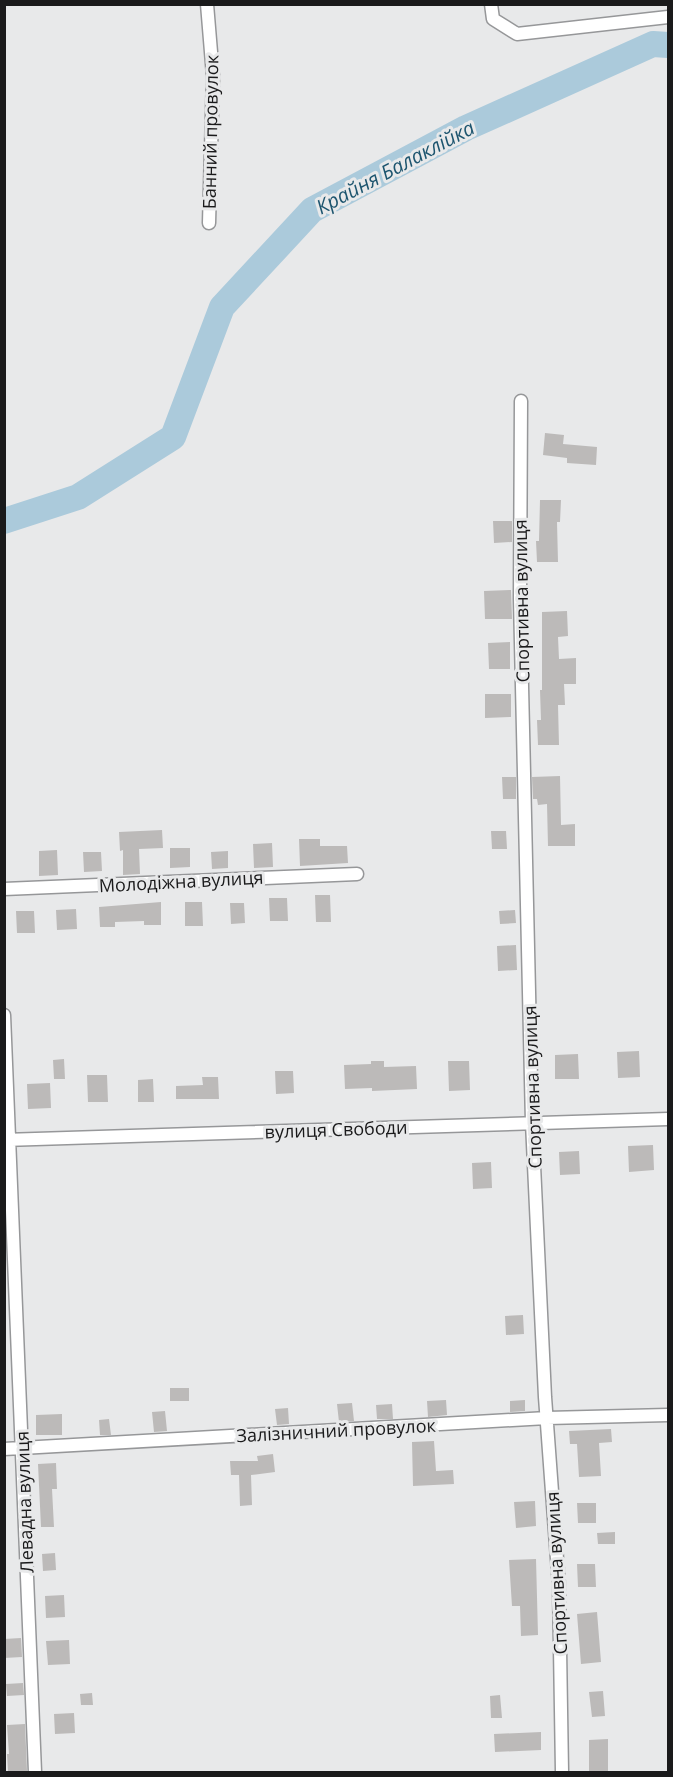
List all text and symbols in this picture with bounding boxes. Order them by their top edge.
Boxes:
street label: Банний провулок [197,54,223,209]
water label: Крайня Балаклійка [311,114,479,220]
street label: Спортивна вулиця [508,519,534,683]
street label: Молодіжна вулиця [98,865,264,897]
street label: Спортивна вулиця [517,1005,547,1169]
street label: вулиця Свободи [264,1115,408,1143]
street label: Залізничний провулок [236,1413,437,1447]
street label: Левадна вулиця [10,1431,38,1573]
street label: Спортивна вулиця [540,1491,572,1655]

